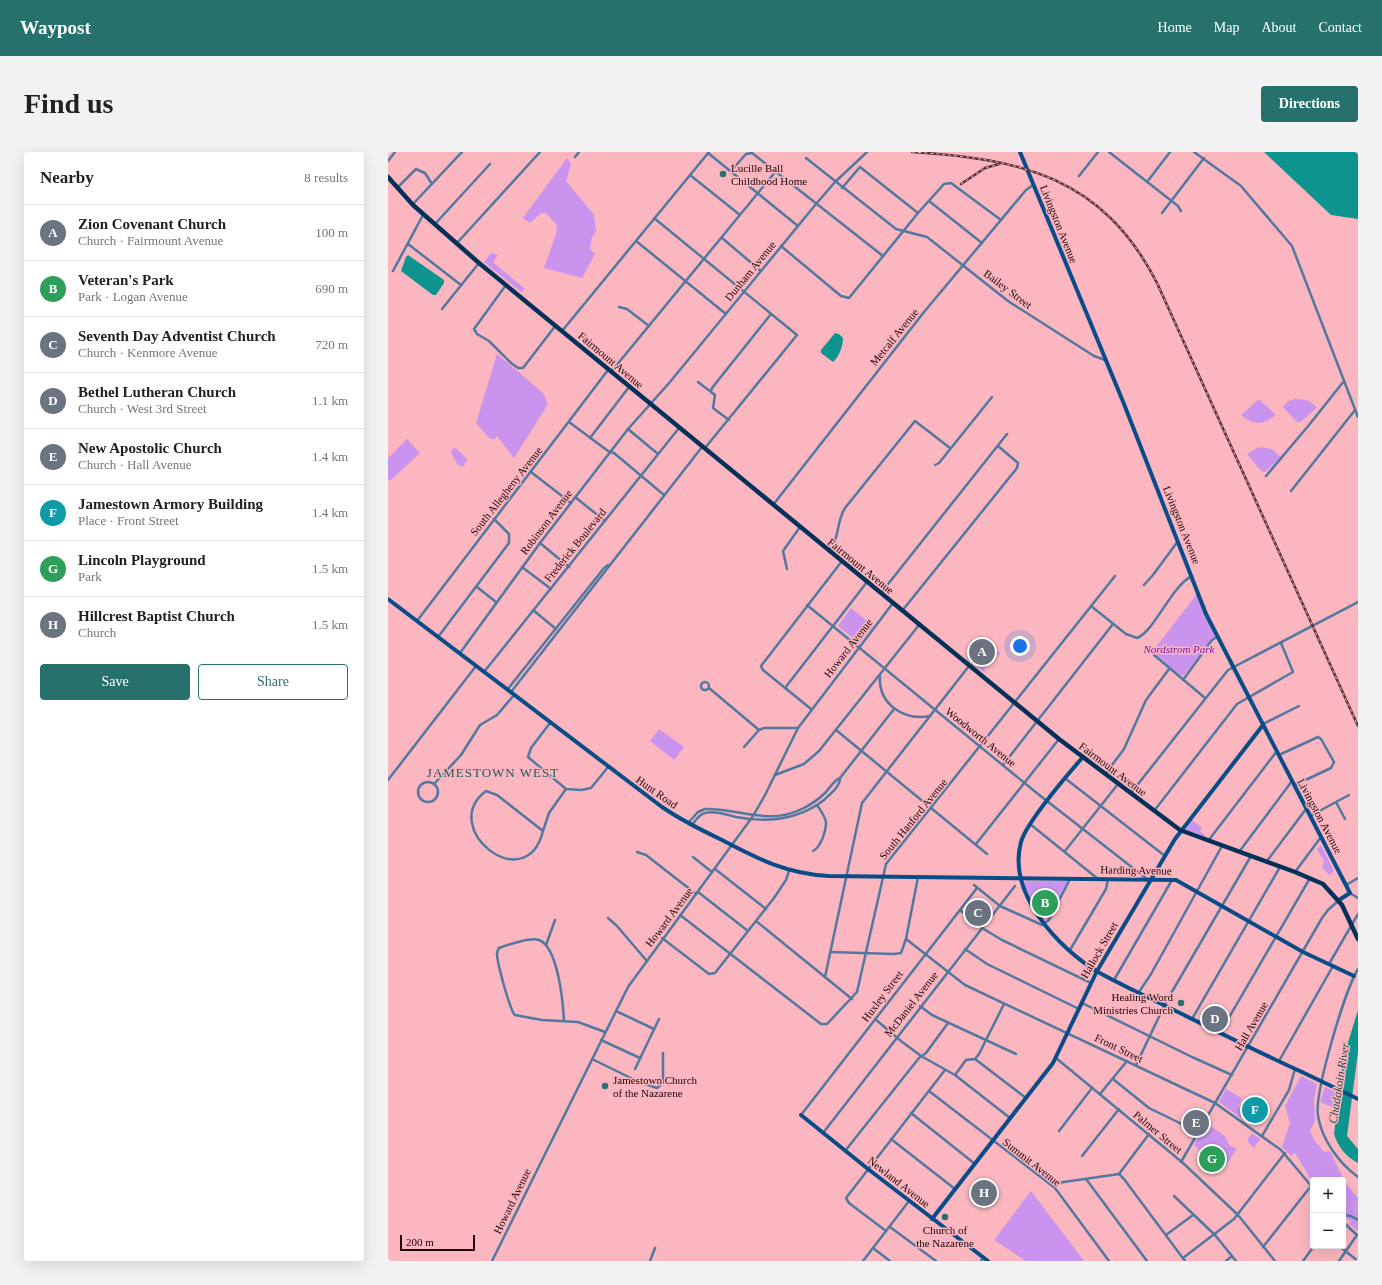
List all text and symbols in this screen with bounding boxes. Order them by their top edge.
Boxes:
text: Waypost [20,17,91,38]
text: Home [1158,20,1192,35]
text: Map [1214,20,1239,35]
text: About [1261,20,1296,35]
text: Contact [1318,20,1362,35]
button: Directions [1261,86,1358,122]
text: Find us [24,88,114,119]
place label: Lucille Ball Childhood Home [731,162,807,187]
text: Nearby [40,168,94,187]
marker: Lucille Ball Childhood Home [718,169,728,179]
text: 8 results [304,170,348,185]
street label: Livingston Avenue [1038,183,1080,265]
text: Zion Covenant Church [78,216,226,232]
text: A [48,225,58,240]
text: 100 m [315,225,348,240]
text: Church · Fairmount Avenue [78,233,223,248]
street label: Dunham Avenue [722,239,778,303]
street label: Bailey Street [982,267,1034,311]
text: Veteran's Park [78,272,174,288]
text: B [49,281,57,296]
text: 690 m [315,281,348,296]
text: Park · Logan Avenue [78,289,188,304]
street label: Metcalf Avenue [867,306,921,368]
text: Seventh Day Adventist Church [78,328,276,344]
street label: Fairmount Avenue [576,329,646,391]
text: C [48,337,58,352]
text: 720 m [315,337,348,352]
text: Church · Kenmore Avenue [78,345,217,360]
text: Bethel Lutheran Church [78,384,236,400]
text: D [48,393,58,408]
text: 1.1 km [312,393,348,408]
text: Church · West 3rd Street [78,401,207,416]
text: New Apostolic Church [78,440,222,456]
street label: South Allegheny Avenue [468,444,544,538]
text: E [49,449,57,464]
text: 1.4 km [312,449,348,464]
text: Church · Hall Avenue [78,457,191,472]
street label: Livingston Avenue [1161,484,1203,566]
street label: Robinson Avenue [518,487,574,557]
text: Jamestown Armory Building [78,496,263,512]
text: F [49,505,57,520]
text: 1.4 km [312,505,348,520]
street label: Frederick Boulevard [542,506,609,584]
text: Place · Front Street [78,513,179,528]
street label: Fairmount Avenue [826,536,896,596]
text: Lincoln Playground [78,552,206,568]
text: G [48,561,58,576]
text: 1.5 km [312,561,348,576]
text: Park [78,569,102,584]
text: Hillcrest Baptist Church [78,608,235,624]
street label: Howard Avenue [821,616,875,680]
text: H [48,617,58,632]
text: 1.5 km [312,617,348,632]
text: Church [78,625,116,640]
your location [1010,636,1030,656]
pin: A [969,637,995,667]
park label: Nordstrom Park [1143,643,1216,655]
button: Save [40,664,190,700]
button: Share [198,664,348,700]
street label: Woodworth Avenue [943,705,1019,769]
street label: Fairmount Avenue [1077,740,1149,798]
district label: JAMESTOWN WEST [427,765,559,780]
street label: Hunt Road [634,773,680,811]
street label: South Hanford Avenue [877,776,949,862]
street label: Livingston Avenue [1295,776,1345,856]
street label: Harding Avenue [1100,863,1172,877]
street label: Howard Avenue [643,885,695,949]
pin: B [1032,888,1058,918]
pin: C [965,898,991,928]
street label: Hallock Street [1078,920,1120,980]
street label: Huxley Street [859,968,905,1024]
street label: McDaniel Avenue [882,969,940,1039]
place label: Healing Word Ministries Church [1093,991,1173,1016]
marker: Healing Word Ministries Church [1176,998,1186,1008]
street label: Hall Avenue [1232,999,1270,1053]
pin: D [1202,1004,1228,1034]
street label: Front Street [1093,1031,1145,1065]
water label: Chadakoin River [1326,1041,1352,1124]
place label: Jamestown Church of the Nazarene [613,1074,698,1099]
marker: Jamestown Church of the Nazarene [600,1081,610,1091]
pin: F [1242,1095,1268,1125]
street label: Palmer Street [1131,1108,1185,1156]
pin: E [1183,1108,1209,1138]
street label: Summit Avenue [1001,1136,1064,1188]
pin: G [1199,1144,1225,1174]
street label: Newland Avenue [866,1154,932,1210]
street label: Howard Avenue [491,1166,533,1236]
map controls [1310,1177,1346,1249]
button: + [1310,1177,1346,1213]
pin: H [971,1178,997,1208]
marker: Church of the Nazarene [940,1212,950,1222]
button: − [1310,1213,1346,1249]
place label: Church of the Nazarene [916,1224,974,1249]
scale bar [400,1233,475,1252]
text: 200 m [406,1236,434,1248]

